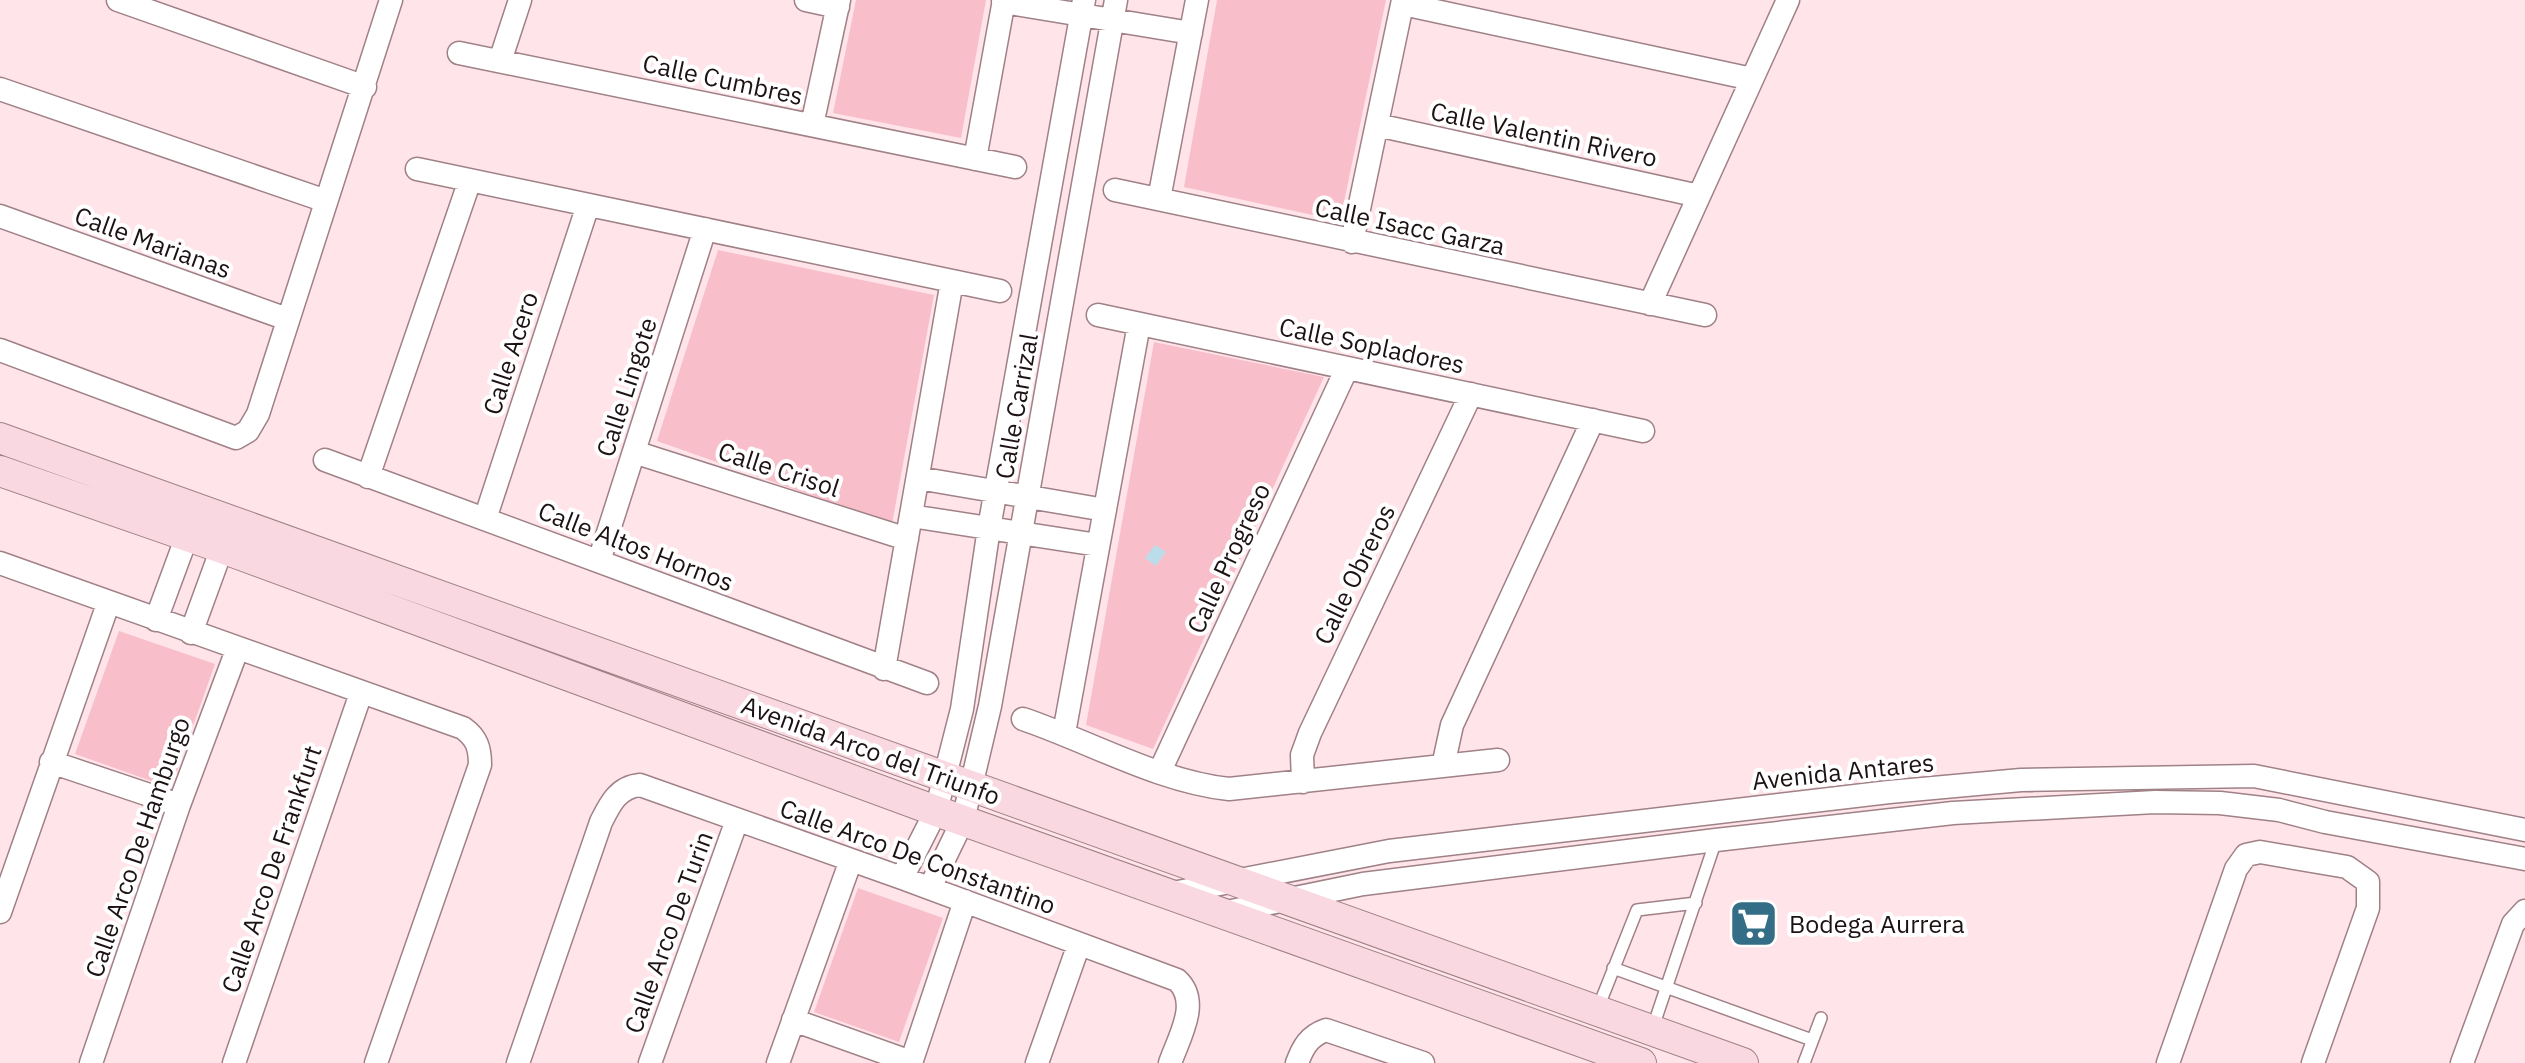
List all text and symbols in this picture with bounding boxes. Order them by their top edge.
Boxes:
street label: Calle Cumbres [640,46,806,112]
street label: Calle Valentin Rivero [1428,94,1660,174]
street label: Calle Isacc Garza [1312,190,1508,262]
street label: Calle Marianas [70,198,236,286]
street label: Calle Acero [475,287,545,419]
street label: Calle Sopladores [1276,309,1468,381]
street label: Calle Lingote [588,313,664,461]
street label: Calle Carrizal [987,330,1045,481]
street label: Calle Crisol [714,434,844,504]
street label: Calle Progreso [1179,478,1277,638]
street label: Calle Altos Hornos [534,494,738,598]
street label: Calle Obreros [1306,498,1402,650]
street label: Avenida Arco del Triunfo [737,688,1005,812]
street label: Calle Arco De Hamburgo [77,713,197,981]
street label: Calle Arco De Frankfurt [213,741,329,997]
street label: Avenida Antares [1750,745,1936,797]
street label: Calle Arco De Constantino [776,791,1060,921]
street label: Calle Arco De Turin [616,826,720,1038]
supermarket icon: Bodega Aurrera [1728,897,1780,949]
place label: Bodega Aurrera [1789,907,1965,940]

